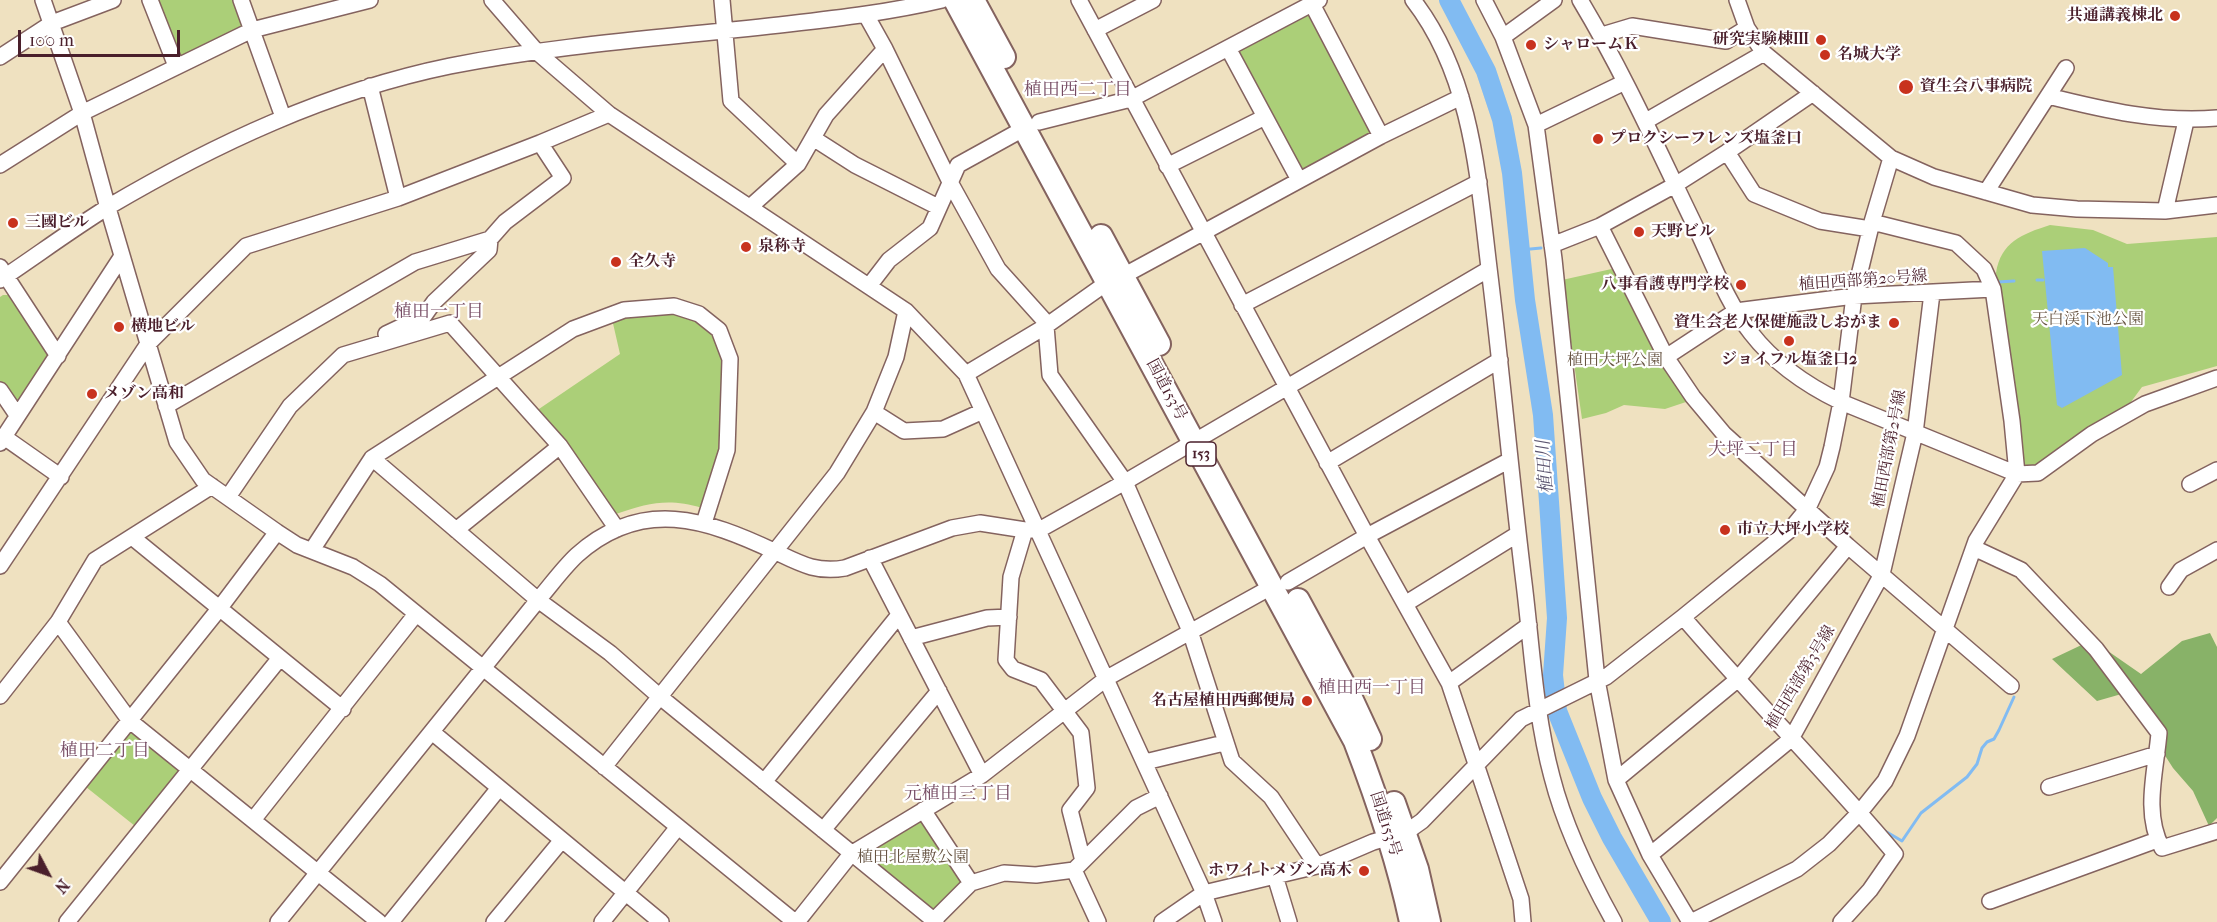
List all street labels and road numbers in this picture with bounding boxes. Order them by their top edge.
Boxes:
street label: 植田西部第20号線 [1798,267,1928,295]
street label: 国道153号 [1142,356,1190,424]
street label: 植田西部第2号線 [1869,388,1911,510]
road number: 153 [1186,442,1216,466]
street label: 植田西部第3号線 [1762,622,1840,734]
street label: 国道153号 [1365,789,1405,859]

